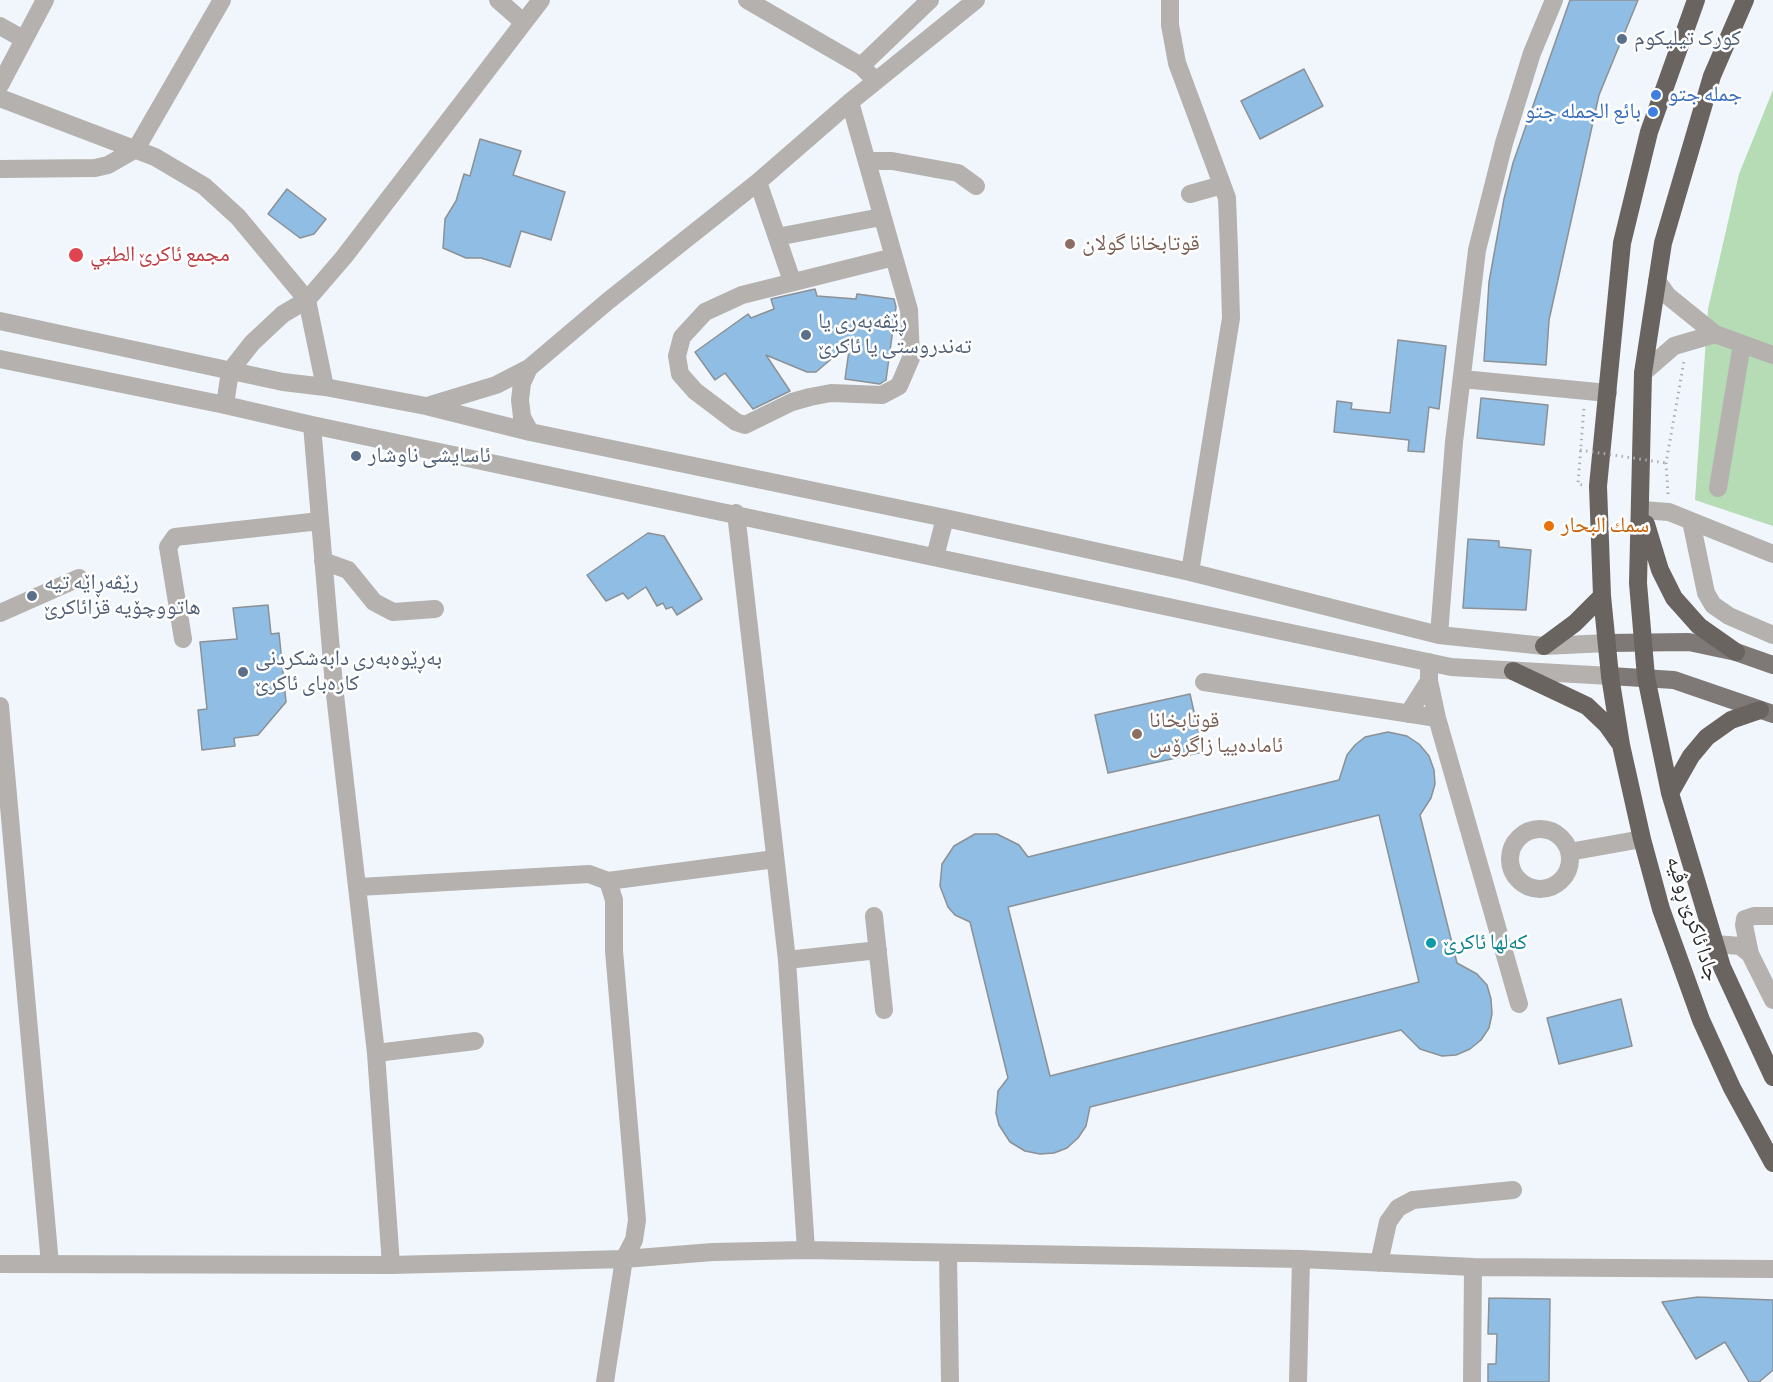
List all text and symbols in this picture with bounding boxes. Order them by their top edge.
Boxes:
place label: کورک تيليكوم [1634,26,1741,52]
marker: کورک تيليكوم [1615,32,1629,46]
place label: جملە جتو [1668,82,1742,108]
marker: جملە جتو [1649,88,1663,102]
place label: بائع الجملە جتو [1525,99,1641,125]
marker: بائع الجملە جتو [1646,105,1660,119]
place label: قوتابخانا گولان [1082,231,1200,257]
marker: قوتابخانا گولان [1063,237,1077,251]
place label: مجمع ئاکرێ الطبي [90,242,230,268]
marker: مجمع ئاکرێ الطبي [67,246,85,264]
place label: ڕێڤەبەری یا تەندروستی یا ئاکرێ [818,309,972,360]
marker: ڕێڤەبەری یا تەندروستی یا ئاکرێ [799,328,813,342]
place label: ئاسايشى ناوشار [368,443,491,469]
marker: ئاسايشى ناوشار [349,449,363,463]
place label: سمك البحار [1561,513,1649,539]
marker: سمك البحار [1542,519,1556,533]
place label: رێڤەڕاێە تیە هاتووچۆیە قزائاکرێ [44,570,201,622]
marker: رێڤەڕاێە تیە هاتووچۆیە قزائاکرێ [25,589,39,603]
place label: بەڕێوەبەری دابەشکردنی کارەبای ئاکرێ [255,646,442,698]
marker: بەڕێوەبەری دابەشکردنی کارەبای ئاکرێ [236,665,250,679]
place label: قوتابخانا ئامادەییا زاگرۆس [1149,708,1283,760]
marker: قوتابخانا ئامادەییا زاگرۆس [1130,727,1144,741]
street label: جادا ئاکرێ ڕوڤیە [1659,853,1725,985]
place label: کەلها ئاکرێ [1443,930,1527,956]
marker: کەلها ئاکرێ [1424,936,1438,950]

